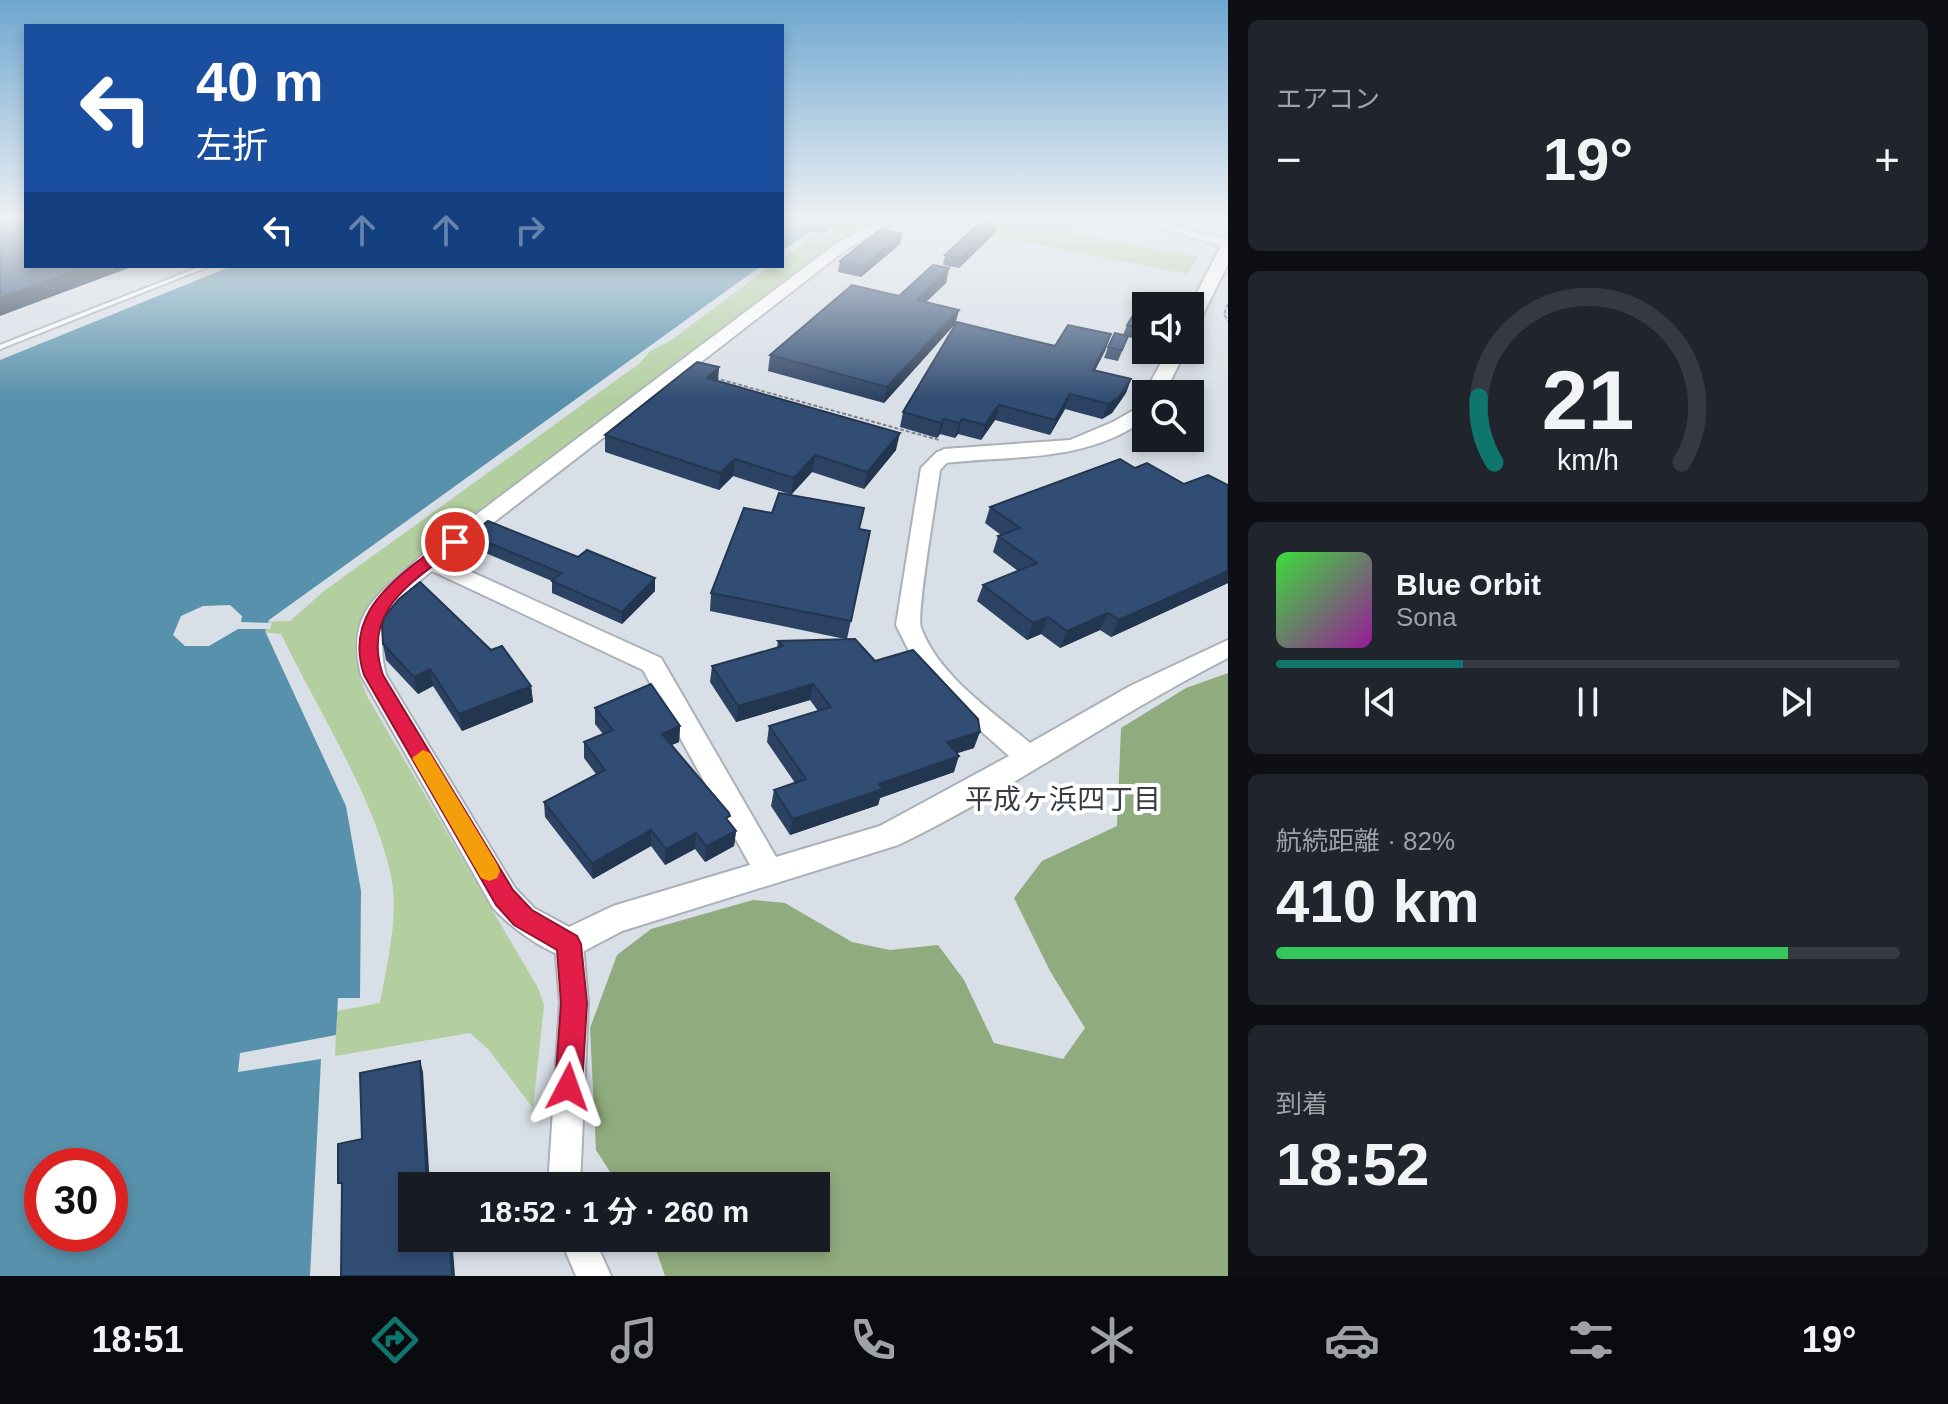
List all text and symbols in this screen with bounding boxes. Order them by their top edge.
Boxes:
text: 40 m [196,50,324,113]
icon: left [64,56,168,160]
text: エアコン [1276,84,1380,114]
text: 左折 [196,125,268,166]
text: 19° [1543,126,1633,193]
text: − [1276,135,1302,184]
text: + [1874,135,1900,184]
icon: left [256,208,300,252]
icon: ahead [340,208,384,252]
icon: ahead [424,208,468,252]
icon: right [508,208,552,252]
map controls [1132,292,1204,452]
button: sound [1132,292,1204,364]
text: 21 [1542,353,1634,446]
button: search [1132,380,1204,452]
text: km/h [1557,444,1619,476]
pin [421,508,489,576]
icon: arrive [433,520,477,564]
text: Blue Orbit [1396,568,1541,601]
text: Sona [1396,602,1457,632]
icon: previous [1358,680,1402,724]
icon: pause [1566,680,1610,724]
icon: next [1774,680,1818,724]
district label: 平成ヶ浜四丁目 [965,784,1161,815]
text: 航続距離 · 82% [1276,826,1455,856]
text: 410 km [1276,868,1480,935]
position arrow [526,1045,610,1129]
text: 到着 [1276,1089,1328,1119]
text: 18:52 [1276,1131,1429,1198]
speed limit sign: 30 [24,1148,128,1252]
text: 18:52 · 1 分 · 260 m [479,1195,749,1228]
icon: directions [367,1312,423,1368]
icon: music [606,1312,662,1368]
icon: phone [845,1312,901,1368]
icon: climate [1084,1312,1140,1368]
icon: car [1324,1312,1380,1368]
icon: filters [1563,1312,1619,1368]
text: 18:51 [92,1319,184,1360]
text: 19° [1802,1319,1856,1360]

